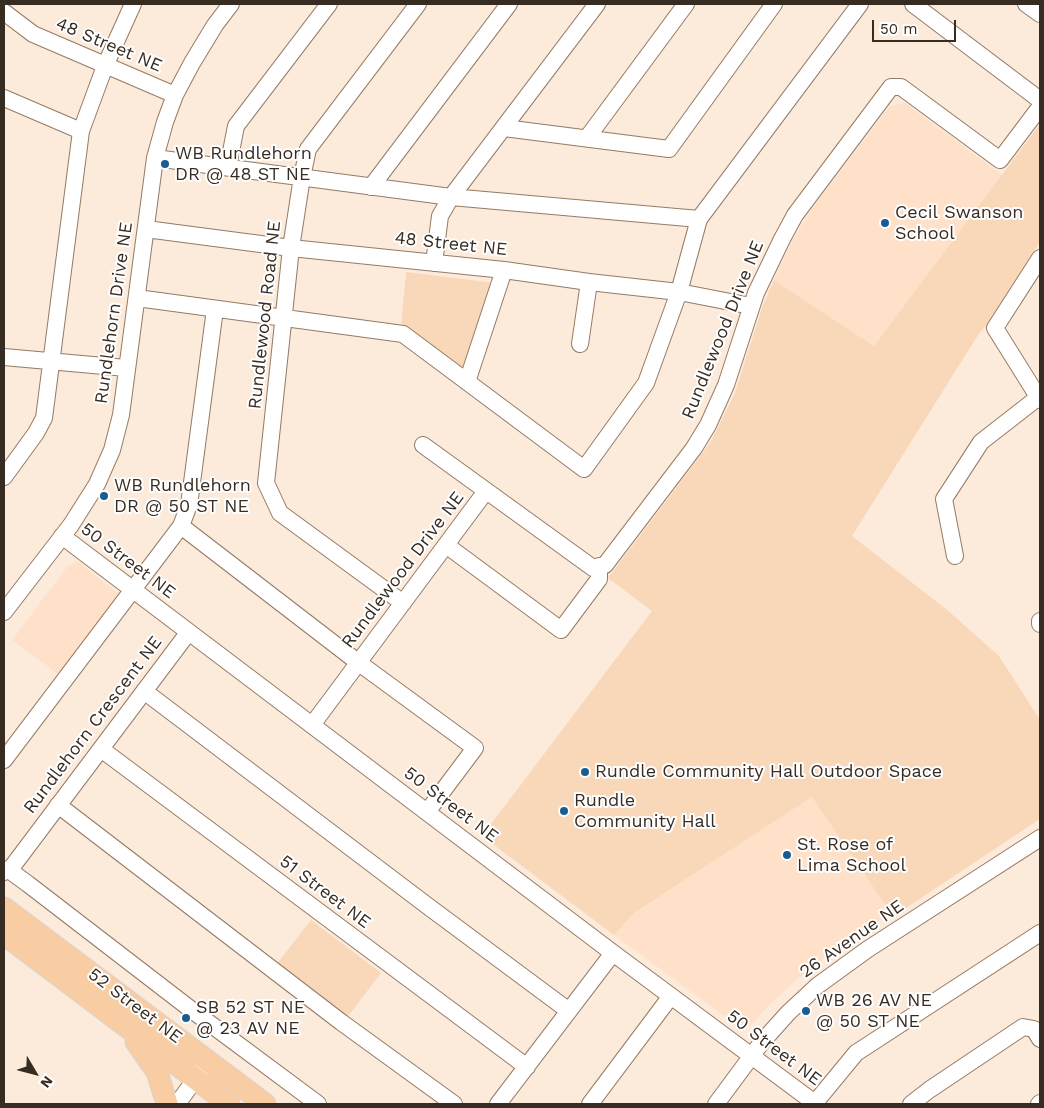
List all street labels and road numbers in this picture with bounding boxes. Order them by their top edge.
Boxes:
street label: 48 Street NE [53,13,165,77]
street label: Rundlewood Road NE [244,220,286,410]
street label: Rundlehorn Drive NE [91,221,137,405]
street label: 48 Street NE [394,227,508,261]
street label: Rundlewood Drive NE [677,238,769,422]
street label: Rundlewood Drive NE [337,487,469,653]
street label: 50 Street NE [76,518,180,604]
street label: Rundlehorn Crescent NE [19,632,167,818]
street label: 50 Street NE [399,762,503,848]
street label: 51 Street NE [275,851,375,933]
street label: 26 Avenue NE [796,895,908,983]
street label: 52 Street NE [84,964,186,1048]
street label: 50 Street NE [722,1005,826,1091]

